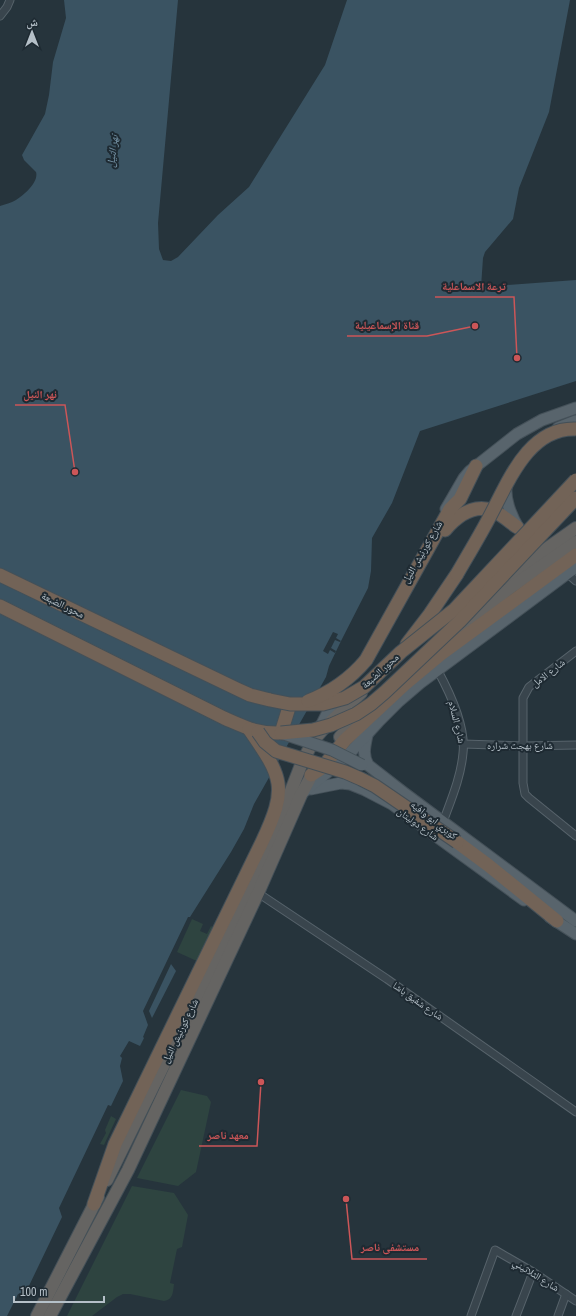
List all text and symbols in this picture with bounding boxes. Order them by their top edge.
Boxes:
north arrow [12,12,52,52]
text: ش [26,15,38,30]
water label: نهر النيل [103,132,121,168]
callout: ترعة الاسماعلية [435,274,514,297]
text: ترعة الاسماعلية [442,279,506,293]
callout: قناة الإسماعيلية [347,313,427,336]
text: قناة الإسماعيلية [355,318,419,332]
callout: نهر النيل [15,382,65,405]
text: نهر النيل [23,387,57,402]
street label: شارع كورنيش النيل [399,518,445,585]
street label: محور الضبعة [40,589,87,621]
street label: محور الضبعة [359,651,402,691]
street label: شارع الامل [529,656,568,690]
street label: شارع السلام [444,699,469,745]
street label: شارع بهجت شراره [487,739,553,752]
street label: كوبري ابو وافيه [407,798,460,843]
street label: شارع دوليتان [395,805,442,844]
street label: شارع شفيق باشا [390,979,446,1023]
street label: شارع كورنيش النيل [159,996,201,1065]
callout: معهد ناصر [199,1123,257,1146]
text: معهد ناصر [206,1128,249,1142]
callout: مستشفى ناصر [352,1236,427,1259]
text: مستشفى ناصر [360,1240,419,1255]
street label: شارع الثلاثيني [510,1256,562,1296]
scale bar [14,1278,104,1304]
text: 100 m [20,1284,47,1300]

